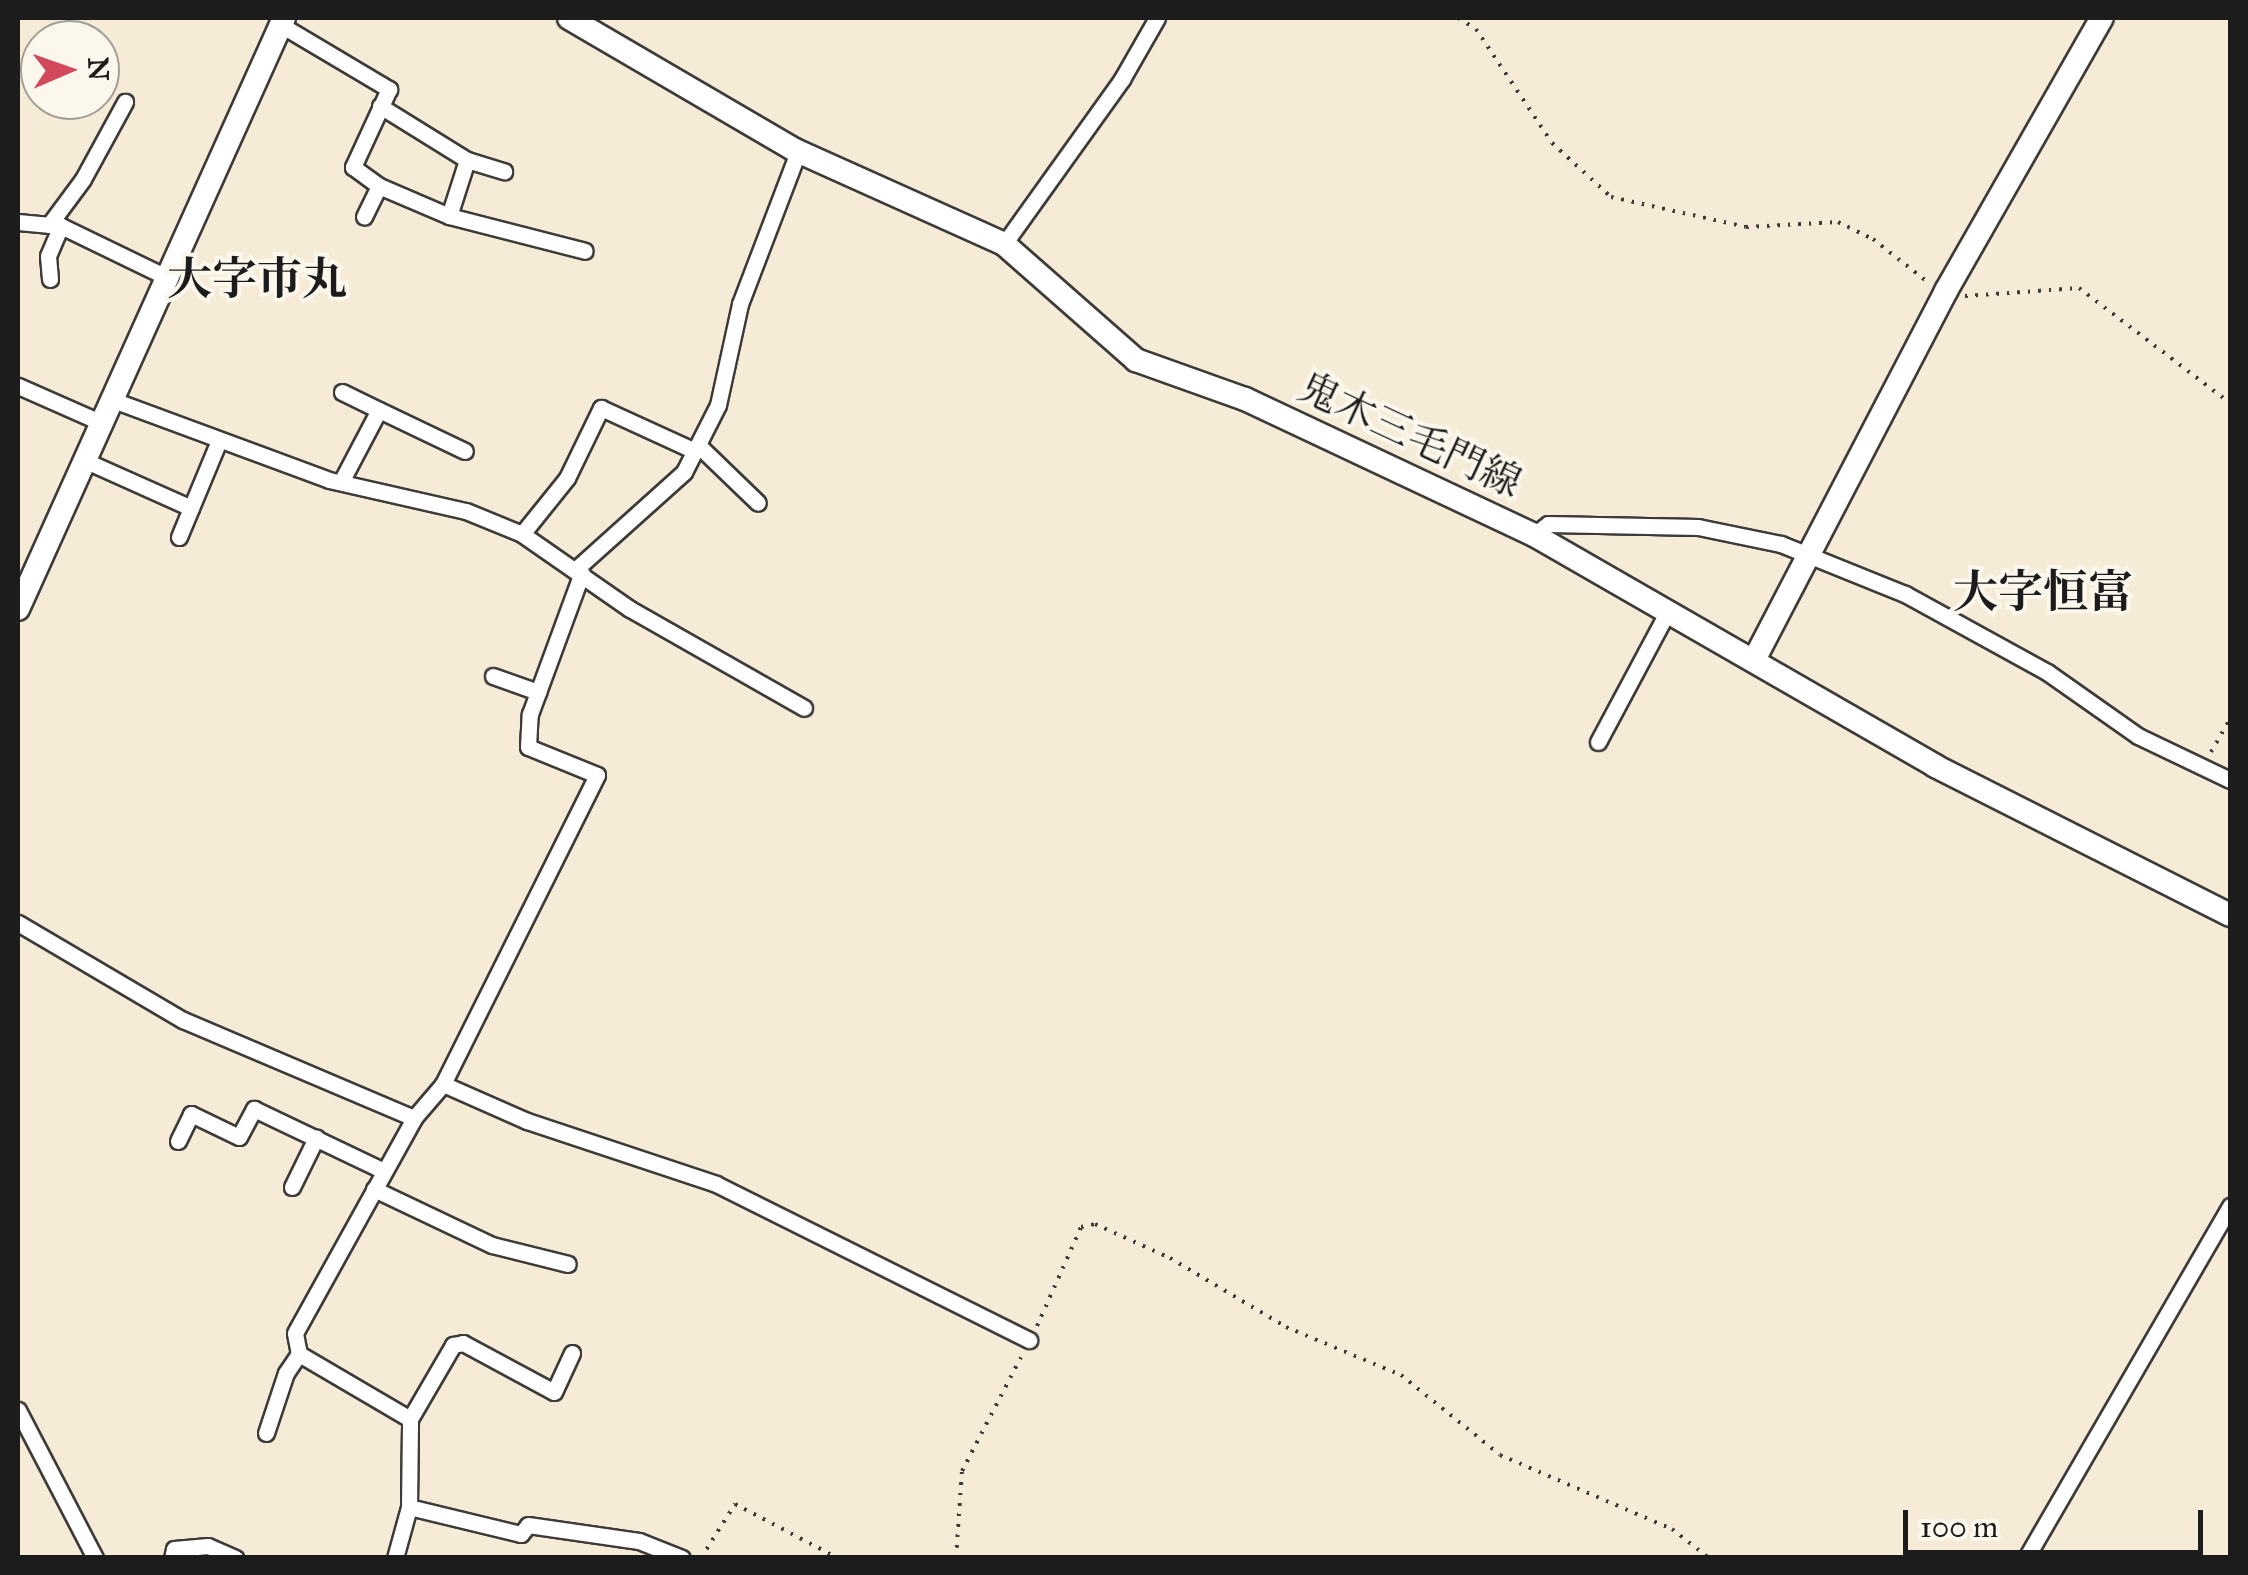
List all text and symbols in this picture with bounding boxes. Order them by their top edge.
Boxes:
north arrow [20,20,120,120]
text: N [81,57,116,81]
district label: 大字市丸 [167,252,347,306]
street label: 鬼木三毛門線 [1291,363,1529,507]
district label: 大字恒富 [1953,565,2133,619]
scale bar [1908,1490,2208,1552]
text: 100 m [1920,1509,1998,1545]

